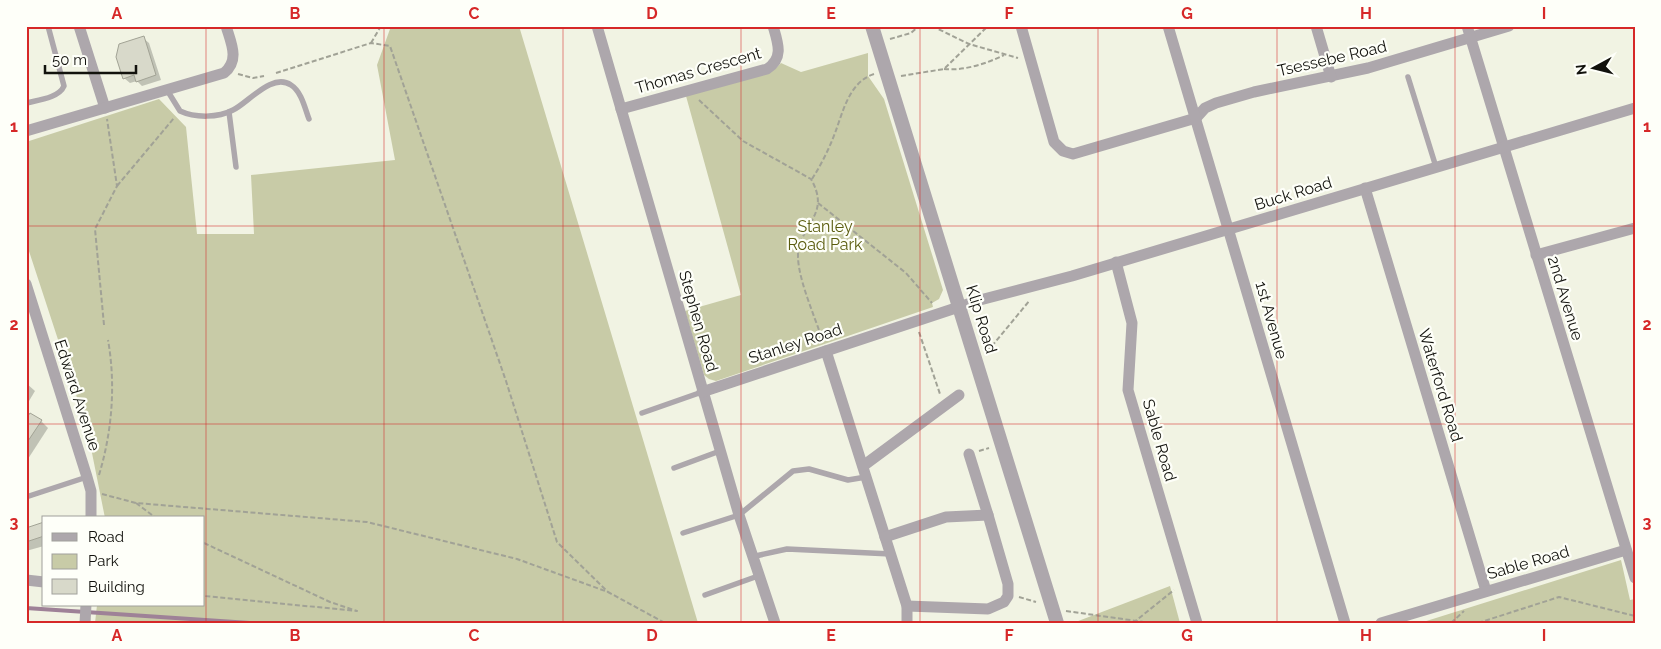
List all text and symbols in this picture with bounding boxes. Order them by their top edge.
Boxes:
text: A [112,4,123,23]
text: B [290,4,301,23]
text: C [469,4,480,23]
text: D [646,4,658,23]
text: E [826,4,836,23]
text: F [1004,4,1014,23]
text: G [1181,4,1193,23]
text: H [1360,4,1372,23]
text: I [1542,4,1546,23]
street label: Tsessebe Road [1276,37,1389,80]
scale bar [45,42,136,74]
north arrow [1568,42,1618,92]
street label: Thomas Crescent [633,43,764,98]
text: 50 m [52,51,87,69]
text: N [1573,63,1590,76]
text: 1 [10,117,18,136]
text: 1 [1643,117,1651,136]
street label: Buck Road [1252,173,1334,214]
park label: Stanley Road Park [787,217,863,254]
street label: 2nd Avenue [1544,254,1587,343]
street label: Stephen Road [675,268,722,374]
street label: 1st Avenue [1251,279,1292,361]
street label: Klip Road [962,283,1001,356]
text: 2 [9,315,19,334]
text: 2 [1642,315,1652,334]
street label: Stanley Road [746,319,844,368]
street label: Waterford Road [1414,326,1467,444]
street label: Edward Avenue [51,337,104,453]
street label: Sable Road [1139,397,1180,483]
text: 3 [10,513,19,532]
text: 3 [1643,513,1652,532]
legend [42,516,205,606]
text: Road [88,528,124,546]
street label: Sable Road [1485,542,1571,583]
text: Park [88,552,119,570]
text: Building [88,578,145,596]
text: A [112,626,123,645]
text: B [290,626,301,645]
text: C [469,626,480,645]
text: D [646,626,658,645]
text: E [826,626,836,645]
text: F [1004,626,1014,645]
text: G [1181,626,1193,645]
text: H [1360,626,1372,645]
text: I [1542,626,1546,645]

